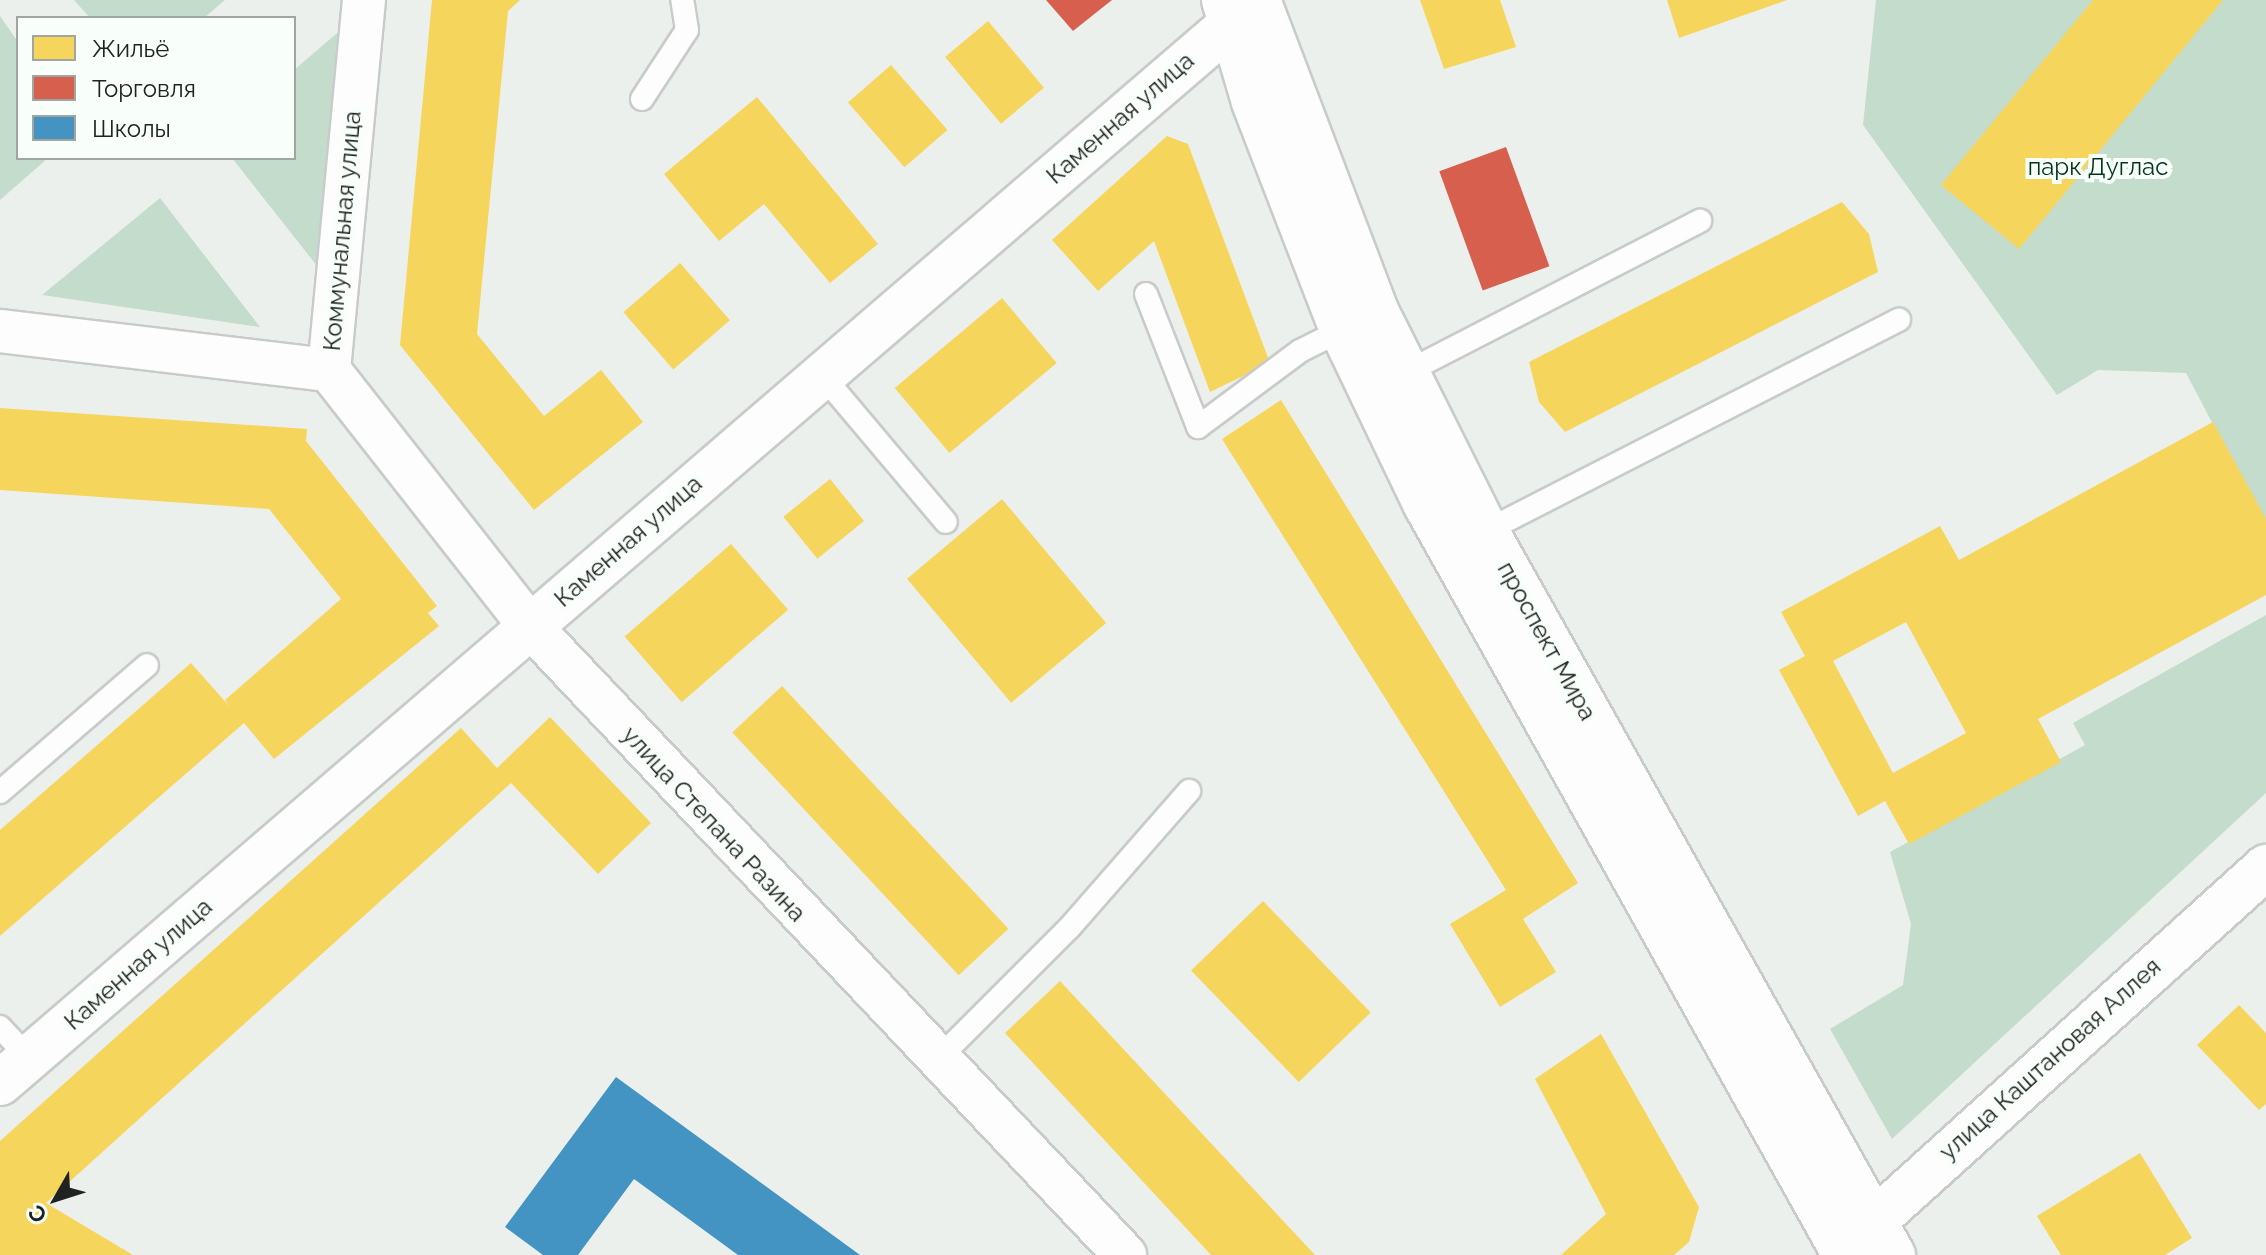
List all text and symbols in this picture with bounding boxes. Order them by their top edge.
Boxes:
legend [16,16,296,160]
text: Жильё [92,34,169,63]
street label: Каменная улица [1040,46,1200,190]
text: Торговля [92,74,196,103]
street label: Коммунальная улица [317,110,367,352]
text: Школы [92,114,171,143]
park label: парк Дуглас [2028,153,2168,181]
street label: Каменная улица [548,469,708,613]
street label: проспект Мира [1492,557,1602,725]
street label: улица Степана Разина [616,721,812,927]
street label: Каменная улица [58,892,218,1036]
street label: улица Каштановая Аллея [1933,952,2167,1166]
north arrow [16,1159,96,1239]
text: С [22,1200,52,1228]

